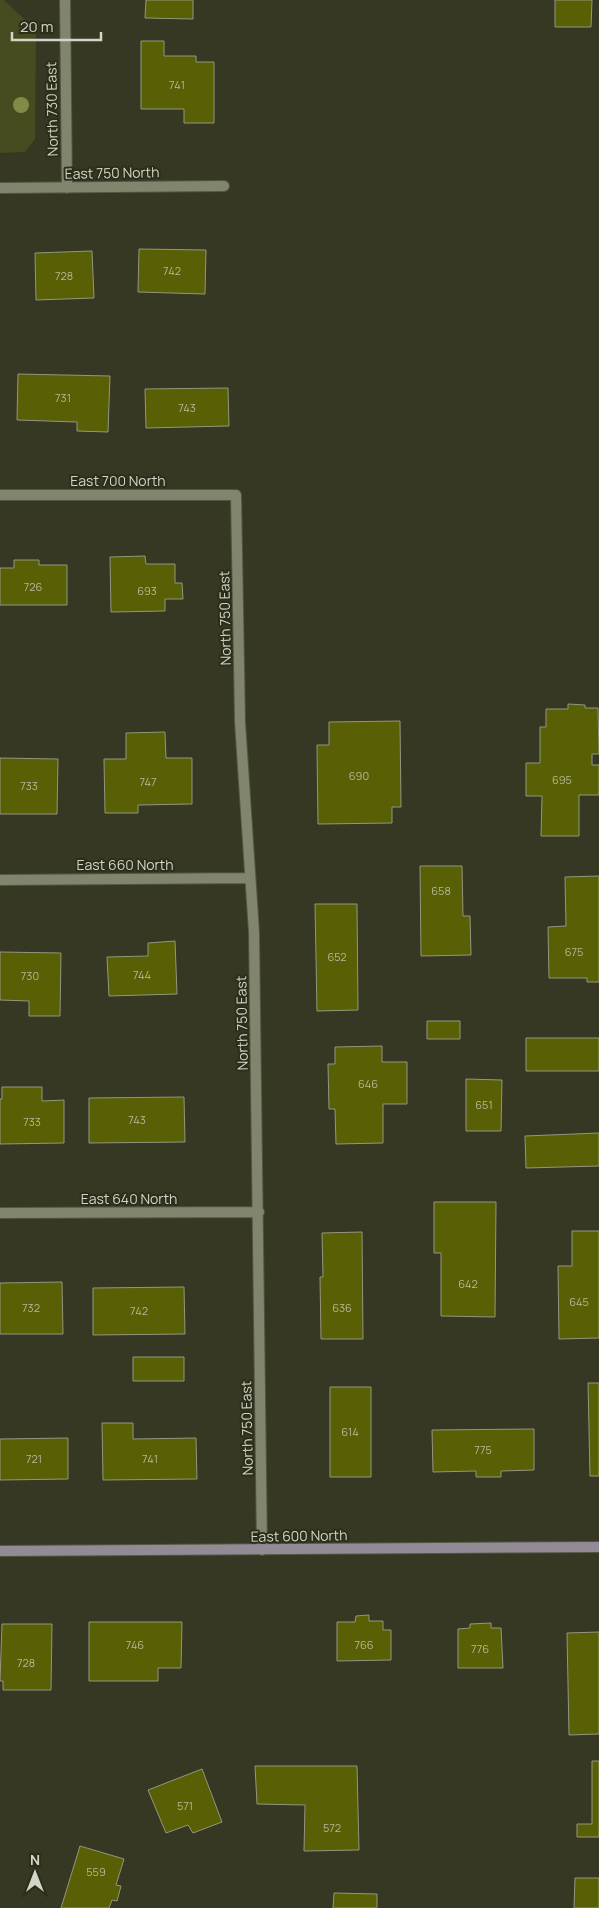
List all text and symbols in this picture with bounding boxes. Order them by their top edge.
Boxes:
scale bar [12,10,101,42]
text: 20 m [20,16,53,37]
street label: North 730 East [41,61,62,156]
house number: 741 [169,77,185,92]
street label: East 750 North [64,162,160,183]
house number: 742 [163,263,181,278]
house number: 728 [55,268,73,283]
house number: 731 [55,390,71,405]
house number: 743 [178,400,196,415]
street label: East 700 North [70,471,166,490]
street label: North 750 East [214,570,235,666]
house number: 726 [24,579,42,594]
house number: 693 [137,583,157,598]
house number: 690 [349,768,369,783]
house number: 695 [552,772,572,787]
house number: 747 [139,774,157,789]
house number: 733 [20,778,38,793]
street label: East 660 North [76,855,174,874]
house number: 658 [431,883,451,898]
house number: 675 [565,944,583,959]
house number: 652 [327,949,347,964]
house number: 744 [133,967,151,982]
house number: 730 [21,968,39,983]
street label: North 750 East [231,975,252,1071]
house number: 646 [358,1076,378,1091]
house number: 651 [475,1097,493,1112]
house number: 743 [128,1112,146,1127]
house number: 733 [23,1114,41,1129]
street label: East 640 North [81,1189,177,1208]
house number: 642 [458,1276,478,1291]
house number: 645 [569,1294,589,1309]
house number: 732 [22,1300,40,1315]
house number: 636 [332,1300,352,1315]
house number: 742 [130,1303,148,1318]
street label: North 750 East [236,1380,257,1476]
house number: 614 [341,1424,359,1439]
house number: 775 [474,1442,492,1457]
house number: 721 [26,1451,42,1466]
house number: 741 [142,1451,158,1466]
street label: East 600 North [250,1525,348,1546]
house number: 746 [126,1637,144,1652]
house number: 766 [354,1637,374,1652]
house number: 776 [471,1641,489,1656]
house number: 728 [17,1655,35,1670]
house number: 571 [177,1798,193,1813]
house number: 572 [323,1820,341,1835]
north arrow [10,1848,60,1898]
text: N [30,1850,40,1869]
house number: 559 [86,1864,106,1879]

